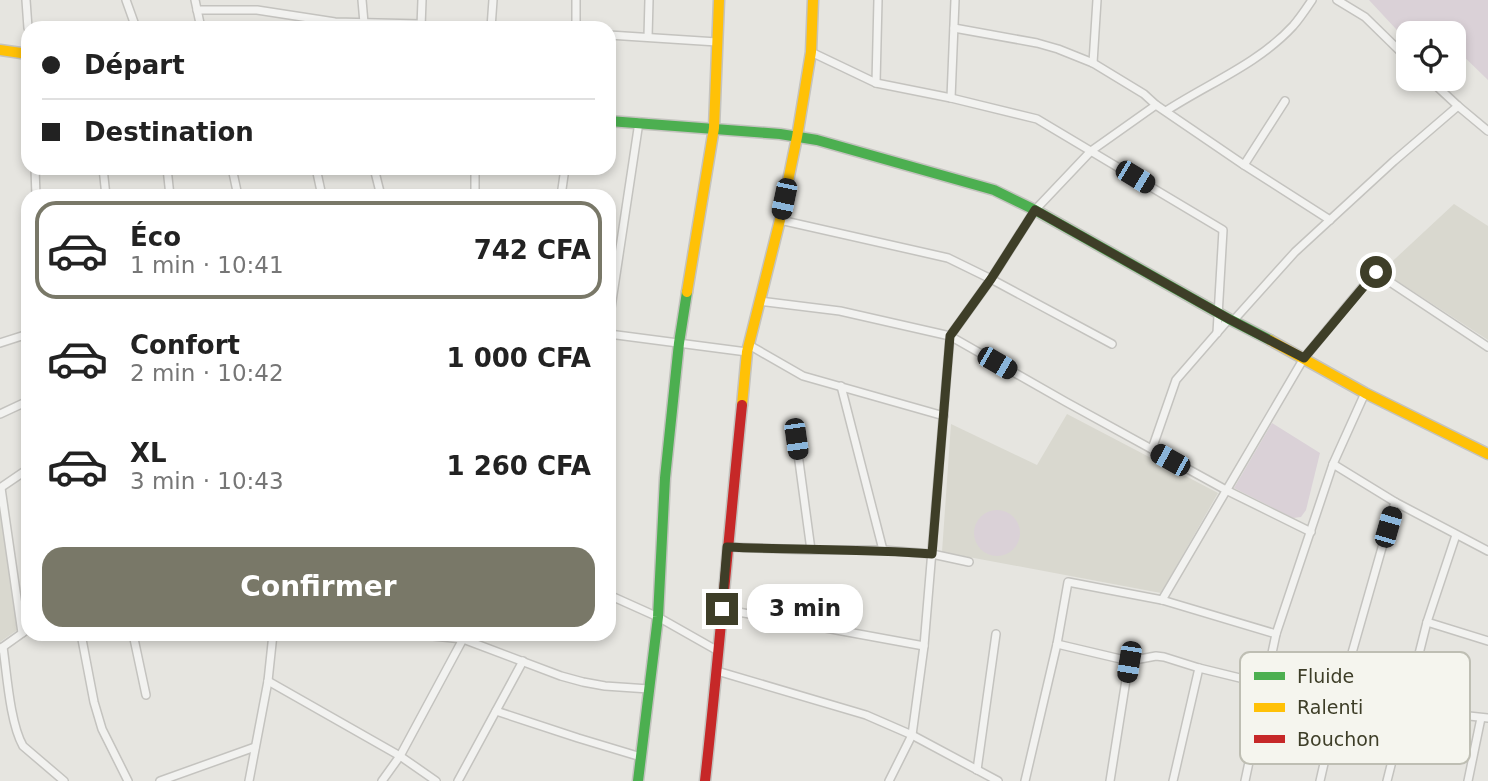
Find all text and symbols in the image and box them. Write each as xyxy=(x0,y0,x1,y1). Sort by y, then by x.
map controls xyxy=(1396,21,1466,91)
button: locate xyxy=(1396,21,1466,91)
text: Départ xyxy=(84,50,185,80)
text: Destination xyxy=(84,117,254,147)
car xyxy=(1112,157,1159,197)
car xyxy=(770,176,799,222)
icon: car xyxy=(46,219,109,282)
text: Éco xyxy=(130,222,181,252)
text: 742 CFA xyxy=(474,235,591,265)
text: 1 min · 10:41 xyxy=(130,252,284,278)
route start xyxy=(1360,256,1392,288)
icon: car xyxy=(46,327,109,390)
text: Confort xyxy=(130,330,240,360)
text: 1 000 CFA xyxy=(447,343,591,373)
car xyxy=(974,343,1021,383)
text: 2 min · 10:42 xyxy=(130,360,284,386)
car xyxy=(783,417,810,461)
icon: car xyxy=(46,435,109,498)
text: XL xyxy=(130,438,167,468)
car xyxy=(1147,441,1194,479)
text: 1 260 CFA xyxy=(447,451,591,481)
text: 3 min · 10:43 xyxy=(130,468,284,494)
car xyxy=(1373,504,1404,550)
button: Confirmer xyxy=(42,547,595,627)
callout: 3 min xyxy=(746,584,862,634)
route end xyxy=(706,593,738,625)
text: 3 min xyxy=(769,595,841,621)
car xyxy=(1116,640,1143,684)
legend xyxy=(1240,652,1470,764)
text: Fluide xyxy=(1297,665,1354,687)
text: Ralenti xyxy=(1297,696,1363,718)
text: Bouchon xyxy=(1297,728,1380,750)

